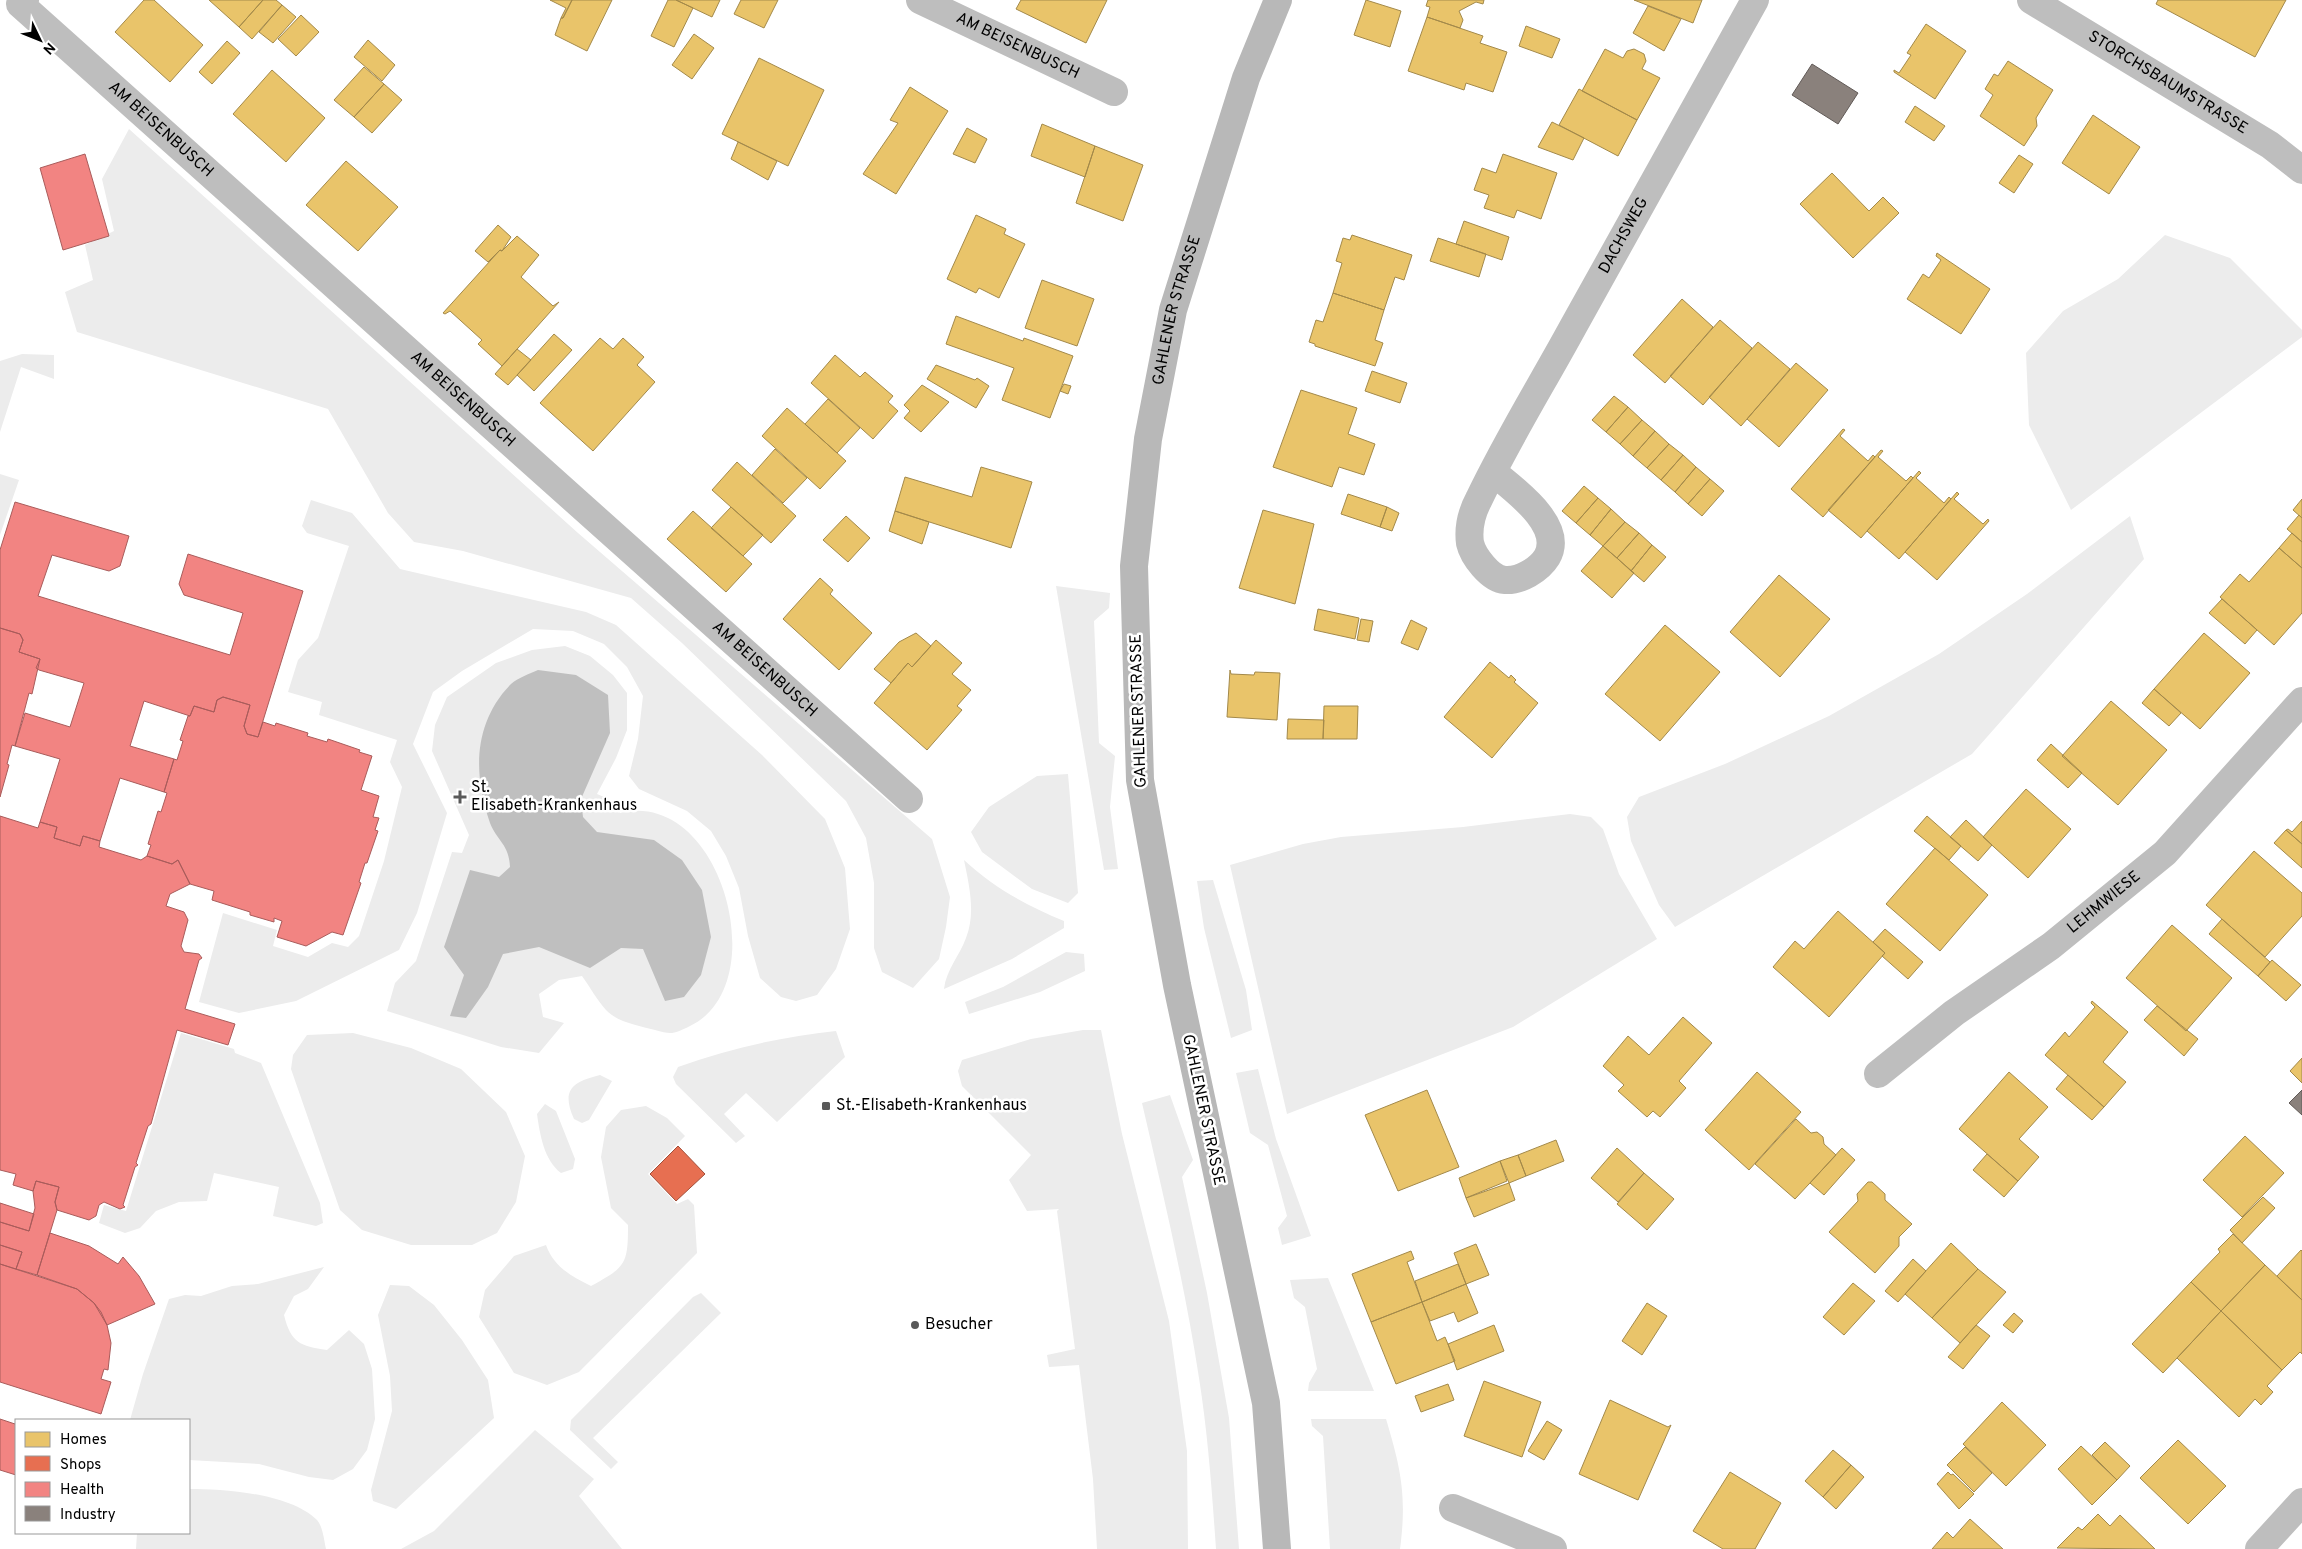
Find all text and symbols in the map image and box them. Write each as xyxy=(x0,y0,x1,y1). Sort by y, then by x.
street label: AM BEISENBUSCH xyxy=(953,8,1083,84)
north arrow xyxy=(15,15,65,65)
street label: STORCHSBAUMSTRASSE xyxy=(2084,27,2251,139)
text: N xyxy=(39,38,58,57)
street label: AM BEISENBUSCH xyxy=(104,77,217,182)
street label: DACHSWEG xyxy=(1595,194,1653,277)
street label: GAHLENER STRASSE xyxy=(1149,233,1206,387)
street label: AM BEISENBUSCH xyxy=(406,347,519,452)
street label: AM BEISENBUSCH xyxy=(708,617,821,722)
street label: GAHLENER STRASSE xyxy=(1126,634,1152,788)
place label: St. Elisabeth-Krankenhaus xyxy=(471,778,637,816)
marker: St. Elisabeth-Krankenhaus xyxy=(453,790,467,804)
street label: LEHMWIESE xyxy=(2064,867,2145,938)
street label: GAHLENER STRASSE xyxy=(1177,1033,1229,1187)
place label: St.-Elisabeth-Krankenhaus xyxy=(836,1096,1027,1116)
marker: St.-Elisabeth-Krankenhaus xyxy=(820,1100,832,1112)
place label: Besucher xyxy=(925,1315,993,1335)
marker: Besucher xyxy=(909,1319,921,1331)
legend xyxy=(15,1419,190,1534)
text: Homes xyxy=(60,1431,107,1450)
text: Shops xyxy=(60,1456,101,1475)
text: Health xyxy=(60,1481,104,1500)
text: Industry xyxy=(60,1506,116,1525)

